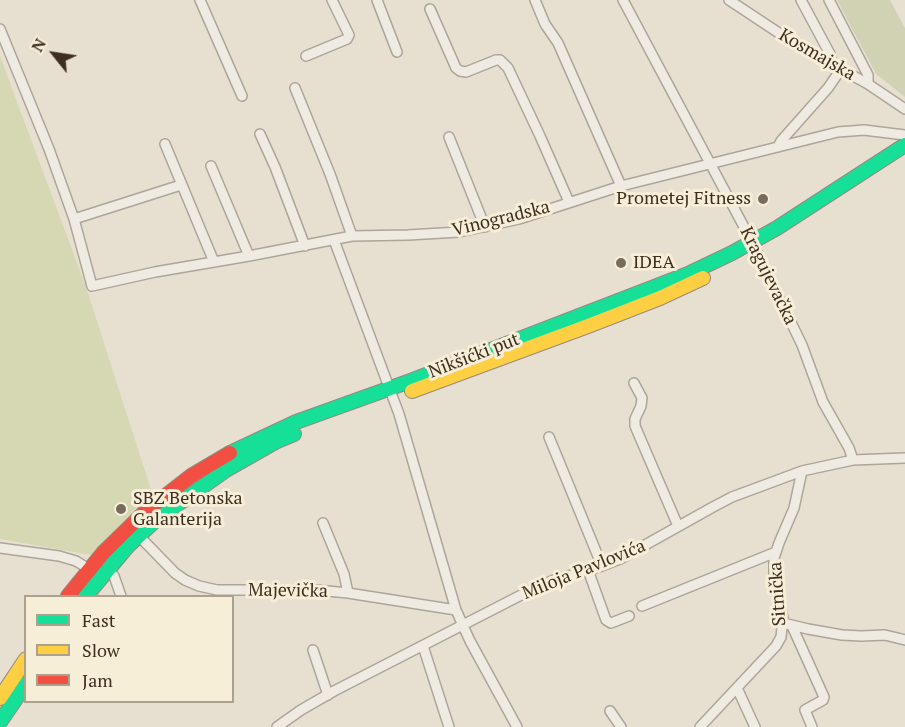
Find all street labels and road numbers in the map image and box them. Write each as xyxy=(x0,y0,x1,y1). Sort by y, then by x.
street label: Kosmajska xyxy=(775,25,859,85)
street label: Vinogradska xyxy=(450,196,552,242)
street label: Kragujevačka xyxy=(735,223,801,329)
street label: Nikšićki put xyxy=(425,329,523,383)
street label: Miloja Pavlovića xyxy=(519,535,649,605)
street label: Sitnička xyxy=(765,561,791,627)
street label: Majevička xyxy=(248,580,328,602)

